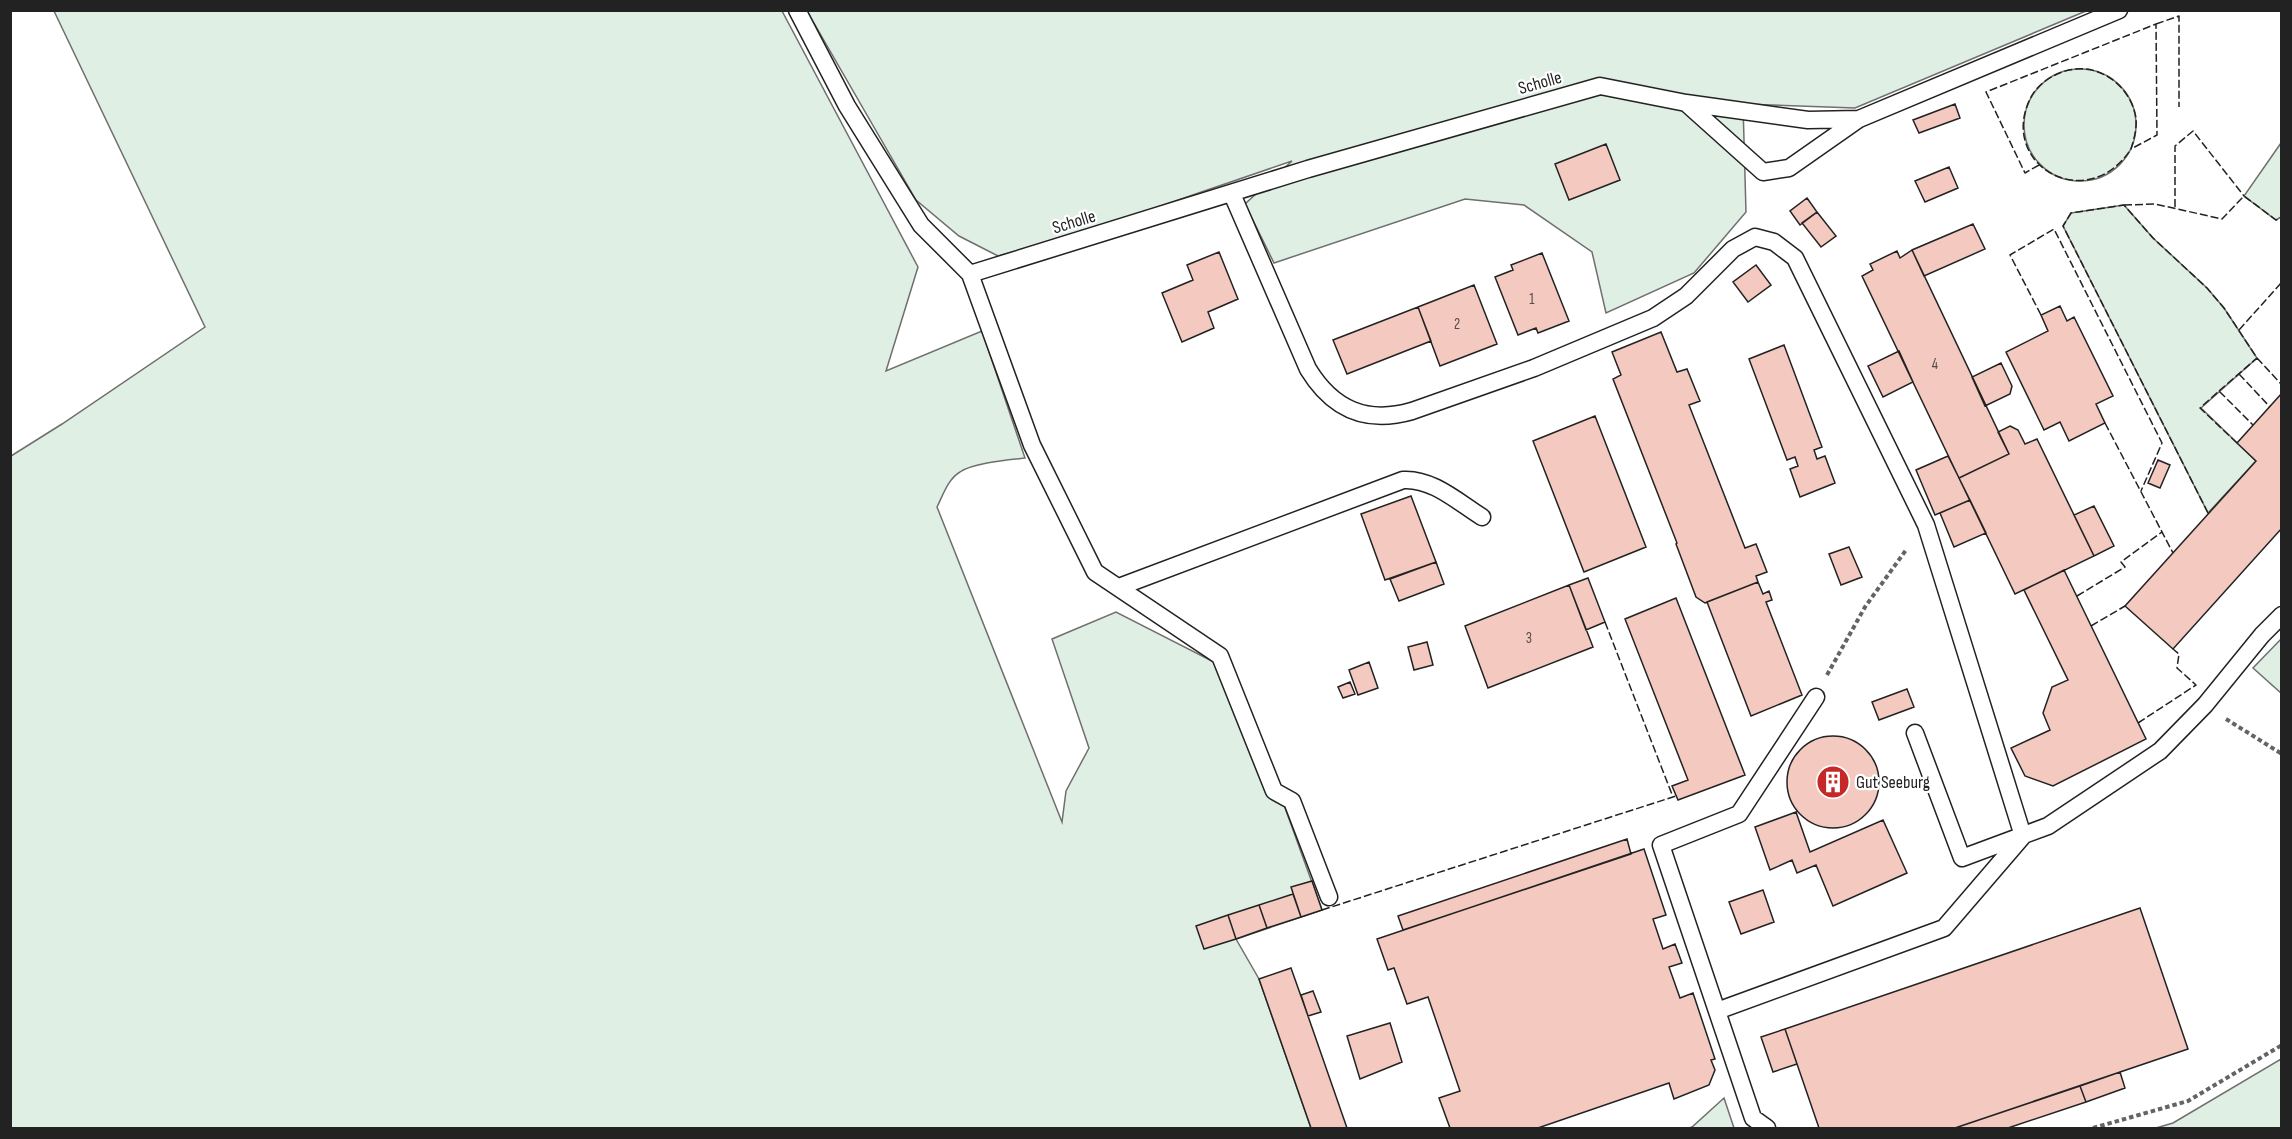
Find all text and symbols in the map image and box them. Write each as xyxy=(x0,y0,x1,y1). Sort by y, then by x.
street label: Scholle xyxy=(1516,67,1564,99)
street label: Scholle xyxy=(1050,206,1098,238)
house number: 1 xyxy=(1529,290,1535,309)
house number: 2 xyxy=(1454,315,1460,334)
house number: 4 xyxy=(1932,355,1938,374)
house number: 3 xyxy=(1526,629,1532,648)
building icon: Gut Seeburg xyxy=(1815,764,1851,800)
place label: Gut Seeburg xyxy=(1856,772,1930,793)

